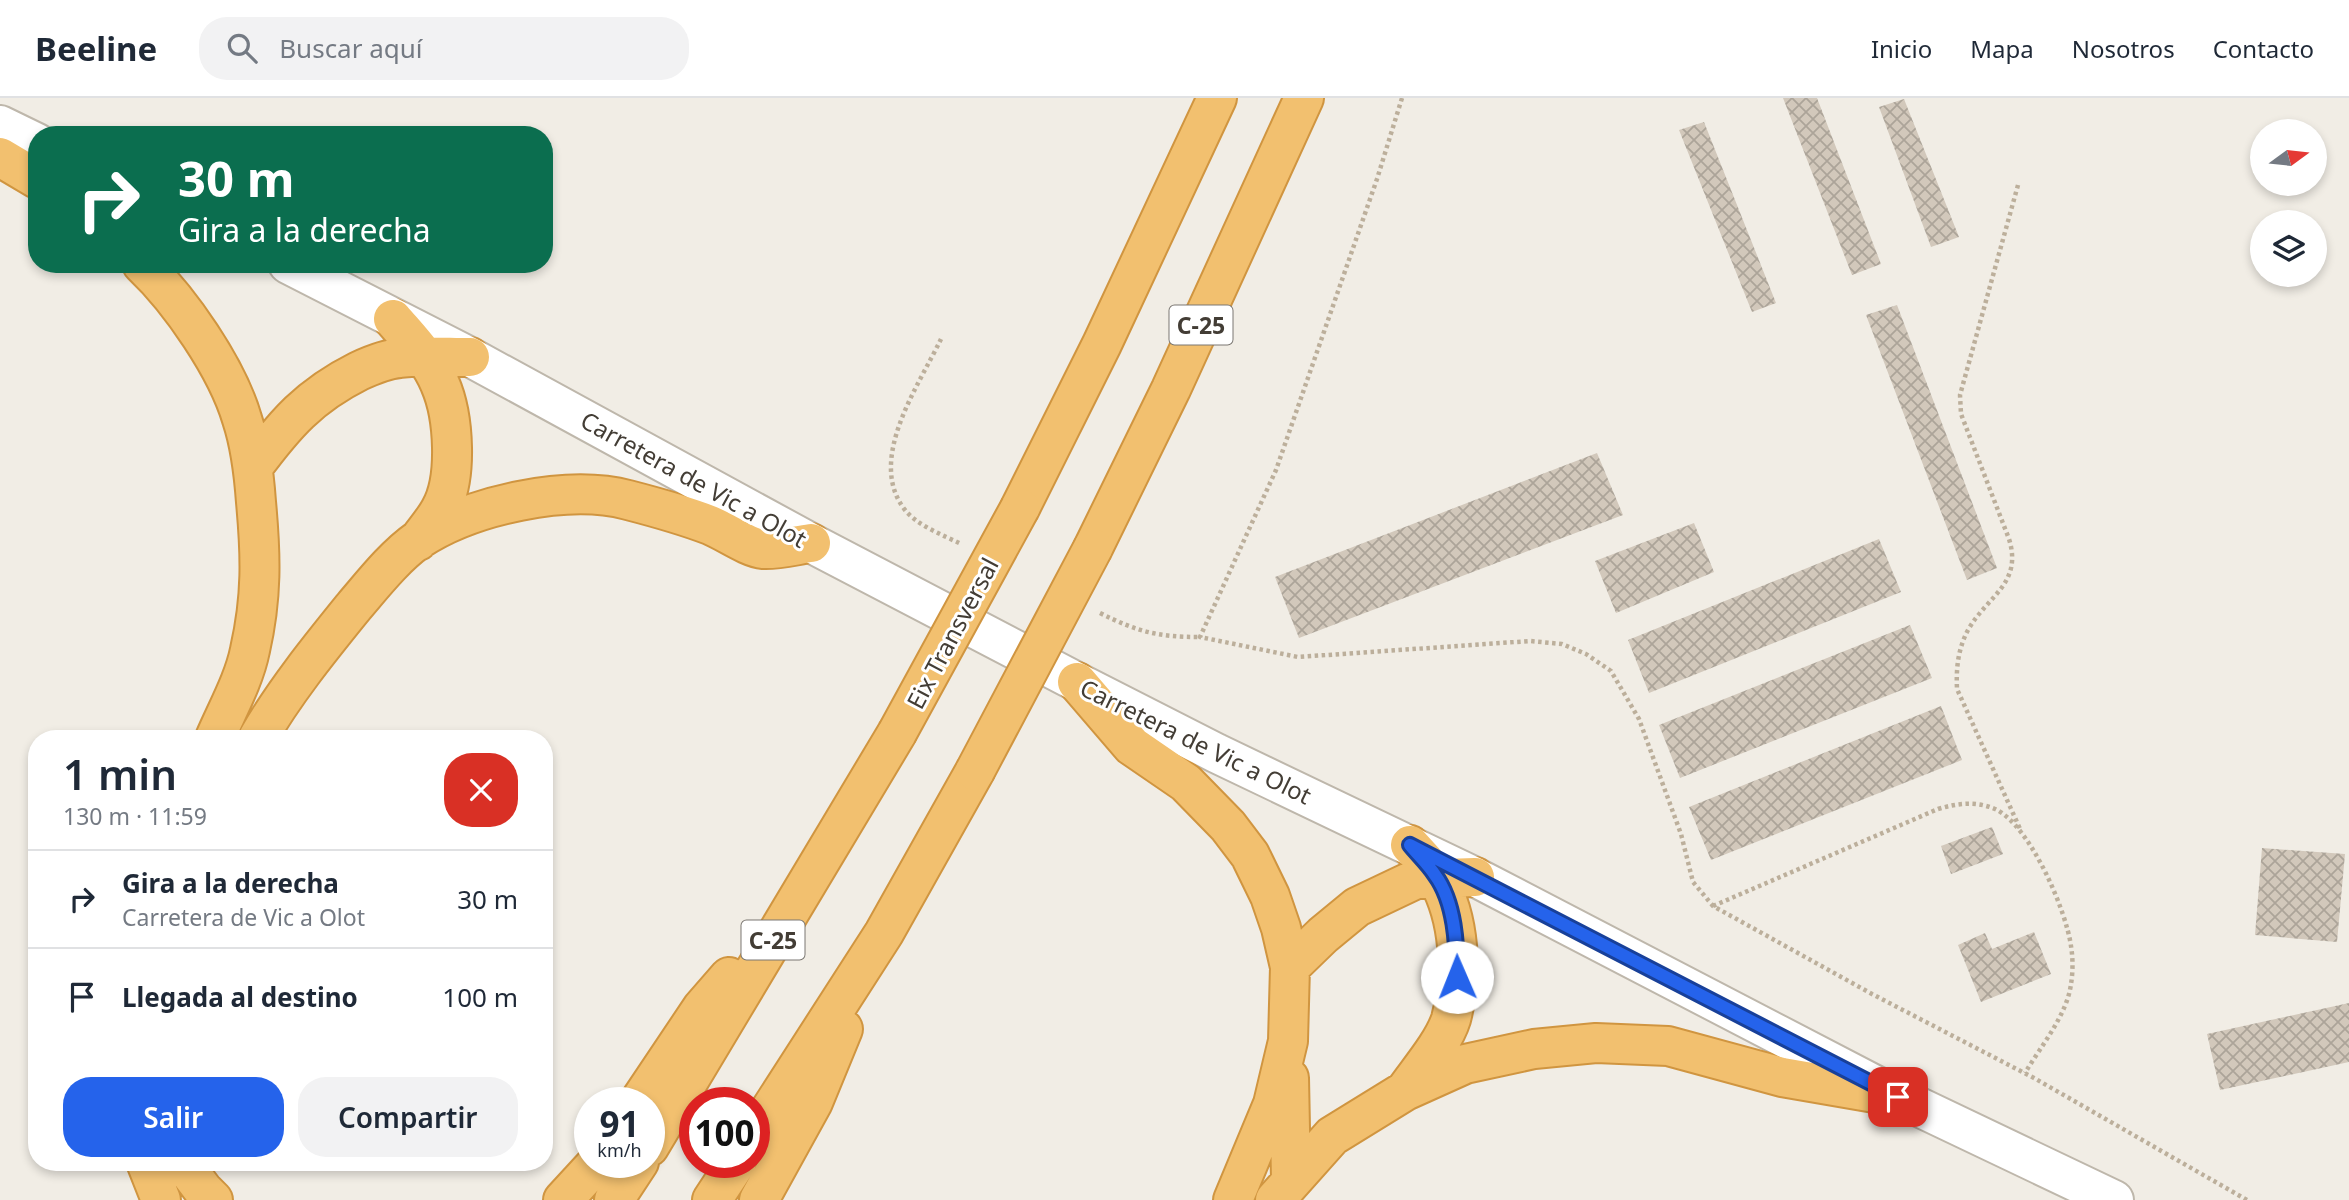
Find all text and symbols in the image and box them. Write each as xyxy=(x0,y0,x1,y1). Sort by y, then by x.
search box xyxy=(199,17,689,80)
text: Beeline xyxy=(35,26,157,71)
icon: search xyxy=(223,29,261,67)
text: Buscar aquí xyxy=(279,30,423,66)
text: Inicio xyxy=(1871,32,1932,65)
text: Mapa xyxy=(1970,32,2034,65)
text: Nosotros xyxy=(2072,32,2175,65)
text: Contacto xyxy=(2213,32,2314,65)
north arrow xyxy=(2250,119,2328,196)
map controls xyxy=(2250,119,2327,287)
text: 30 m xyxy=(178,145,295,211)
icon: right xyxy=(63,154,154,245)
text: Gira a la derecha xyxy=(178,208,431,251)
button: layers xyxy=(2250,210,2327,287)
road number: C-25 xyxy=(1170,306,1232,344)
street label: Carretera de Vic a Olot xyxy=(575,403,813,555)
street label: Eix Transversal xyxy=(898,552,1006,714)
street label: Carretera de Vic a Olot xyxy=(1075,671,1317,812)
text: 1 min xyxy=(63,745,177,802)
button: close xyxy=(444,753,518,827)
text: 130 m · 11:59 xyxy=(63,800,207,832)
text: Gira a la derecha xyxy=(122,865,339,901)
icon: right xyxy=(63,880,101,918)
text: 30 m xyxy=(457,881,518,917)
text: Carretera de Vic a Olot xyxy=(122,901,365,933)
road number: C-25 xyxy=(742,920,804,960)
position arrow xyxy=(1420,940,1494,1014)
icon: arrive xyxy=(63,978,101,1016)
text: Llegada al destino xyxy=(122,979,358,1015)
text: 100 m xyxy=(442,979,518,1015)
pin xyxy=(1868,1067,1928,1127)
button: Salir xyxy=(63,1077,284,1157)
button: Compartir xyxy=(298,1077,518,1157)
icon: arrive xyxy=(1879,1078,1917,1116)
speed limit sign: 100 xyxy=(679,1087,770,1178)
text: 91 xyxy=(599,1100,640,1147)
text: km/h xyxy=(597,1138,642,1162)

